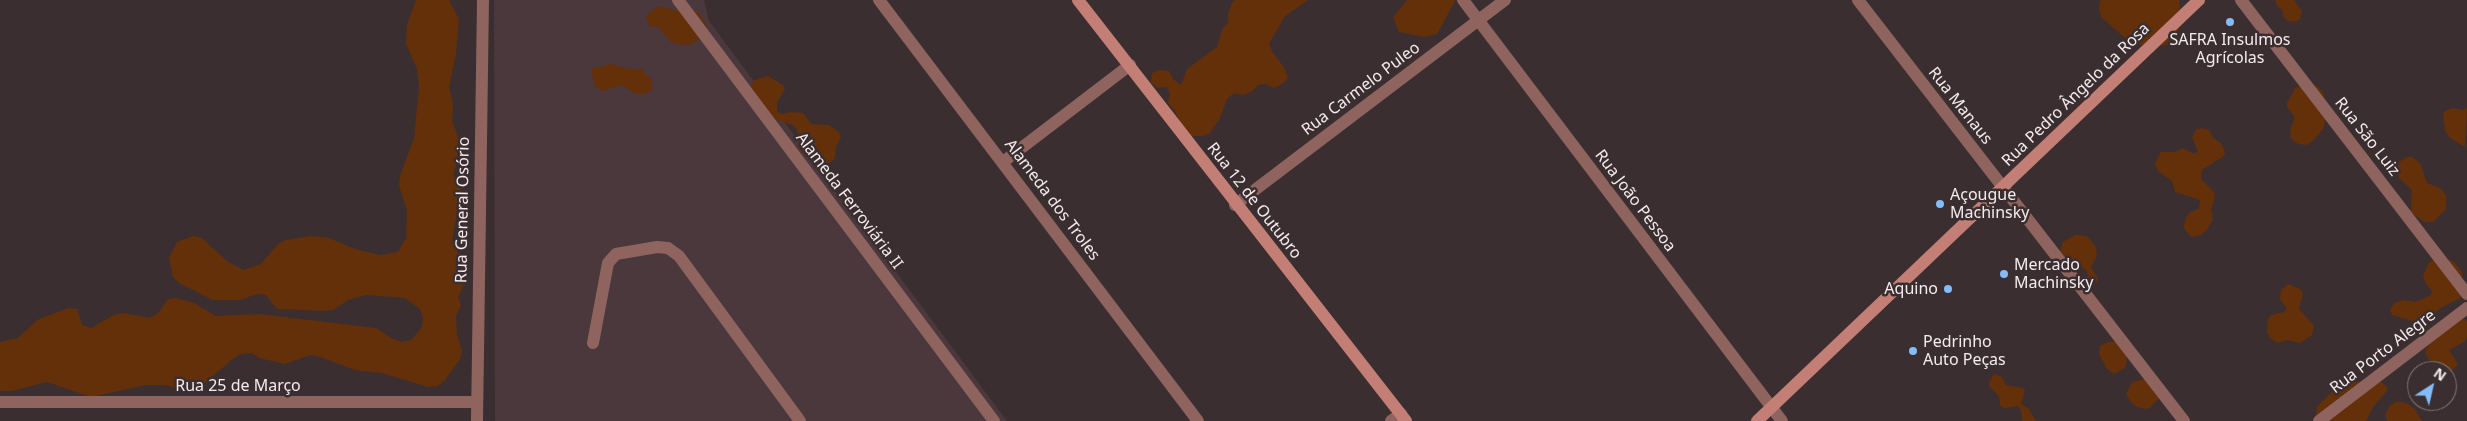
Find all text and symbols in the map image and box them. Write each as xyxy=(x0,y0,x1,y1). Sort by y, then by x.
marker: SAFRA Insulmos Agrícolas xyxy=(2224,16,2236,28)
street label: Rua Pedro Ângelo da Rosa xyxy=(1998,19,2154,171)
place label: SAFRA Insulmos Agrícolas xyxy=(2170,30,2290,68)
street label: Rua Carmelo Puleo xyxy=(1298,38,1424,140)
street label: Rua Manaus xyxy=(1924,63,1996,149)
street label: Rua São Luiz xyxy=(2330,94,2404,180)
street label: Alameda Ferroviária II xyxy=(791,129,907,273)
street label: Alameda dos Troles xyxy=(1000,136,1104,264)
street label: Rua General Osório xyxy=(452,137,474,283)
street label: Rua 12 de Outubro xyxy=(1203,139,1305,263)
street label: Rua João Pessoa xyxy=(1590,146,1680,256)
place label: Açougue Machinsky xyxy=(1950,185,2029,223)
marker: Açougue Machinsky xyxy=(1934,198,1946,210)
place label: Mercado Machinsky xyxy=(2014,255,2093,293)
marker: Mercado Machinsky xyxy=(1998,268,2010,280)
place label: Aquino xyxy=(1884,279,1938,299)
marker: Aquino xyxy=(1942,283,1954,295)
street label: Rua Porto Alegre xyxy=(2326,306,2440,398)
place label: Pedrinho Auto Peças xyxy=(1923,332,2006,370)
marker: Pedrinho Auto Peças xyxy=(1907,345,1919,357)
north arrow xyxy=(2407,361,2457,411)
text: N xyxy=(2430,363,2450,385)
street label: Rua 25 de Março xyxy=(175,376,301,396)

